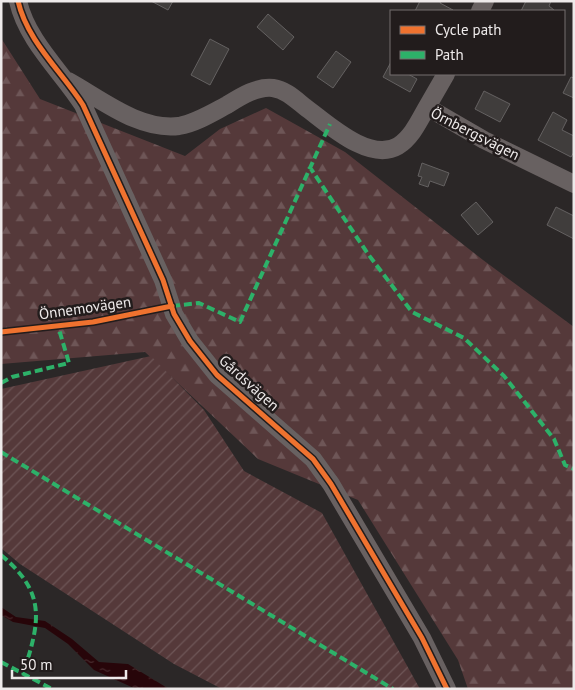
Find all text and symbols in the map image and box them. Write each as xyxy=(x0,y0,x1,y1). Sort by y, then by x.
legend xyxy=(390,10,565,75)
text: Cycle path xyxy=(435,20,501,39)
text: Path xyxy=(435,45,464,64)
street label: Örnbergsvägen xyxy=(428,103,523,164)
street label: Önnemovägen xyxy=(38,292,132,323)
street label: Gårdsvägen xyxy=(215,351,283,415)
scale bar xyxy=(12,648,126,680)
text: 50 m xyxy=(20,655,53,674)

